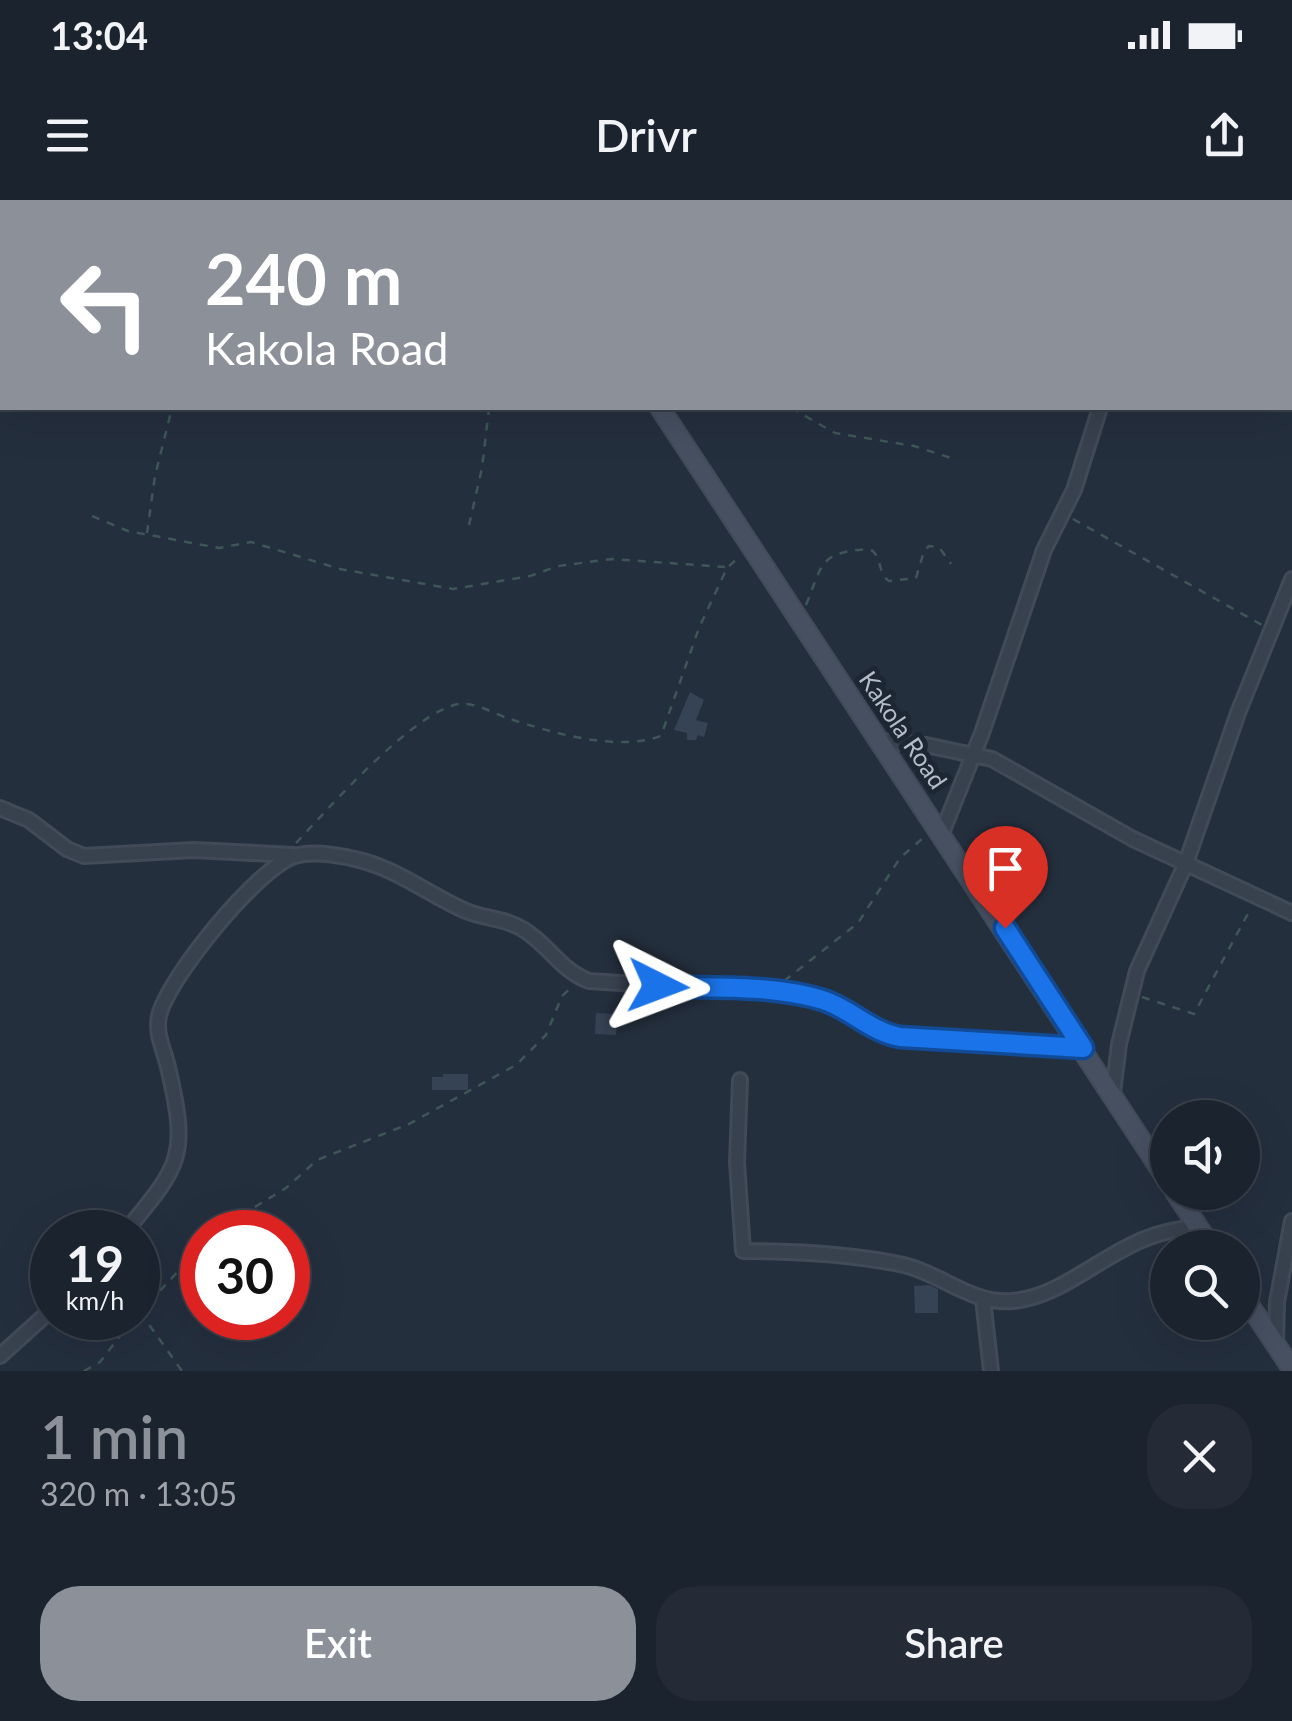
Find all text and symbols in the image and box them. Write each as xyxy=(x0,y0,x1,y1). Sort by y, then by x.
text: 13:04 xyxy=(50,12,148,58)
icon: menu xyxy=(40,108,95,163)
text: Drivr xyxy=(595,108,697,162)
icon: share xyxy=(1197,108,1252,163)
text: 240 m xyxy=(205,236,402,320)
icon: left xyxy=(40,240,170,370)
text: Kakola Road xyxy=(205,321,448,375)
street label: Kakola Road xyxy=(854,665,954,794)
pin xyxy=(963,826,1048,929)
icon: arrive xyxy=(978,841,1033,896)
position arrow xyxy=(606,934,710,1038)
map controls xyxy=(1150,1100,1260,1340)
button: sound xyxy=(1150,1100,1260,1210)
speed limit sign: 30 xyxy=(180,1210,310,1340)
button: search xyxy=(1150,1230,1260,1340)
text: 19 xyxy=(66,1233,124,1293)
text: km/h xyxy=(66,1285,124,1315)
text: 1 min xyxy=(40,1400,188,1472)
button: close xyxy=(1147,1404,1252,1509)
text: 320 m · 13:05 xyxy=(40,1474,237,1513)
button: Exit xyxy=(40,1586,636,1701)
button: Share xyxy=(656,1586,1252,1701)

